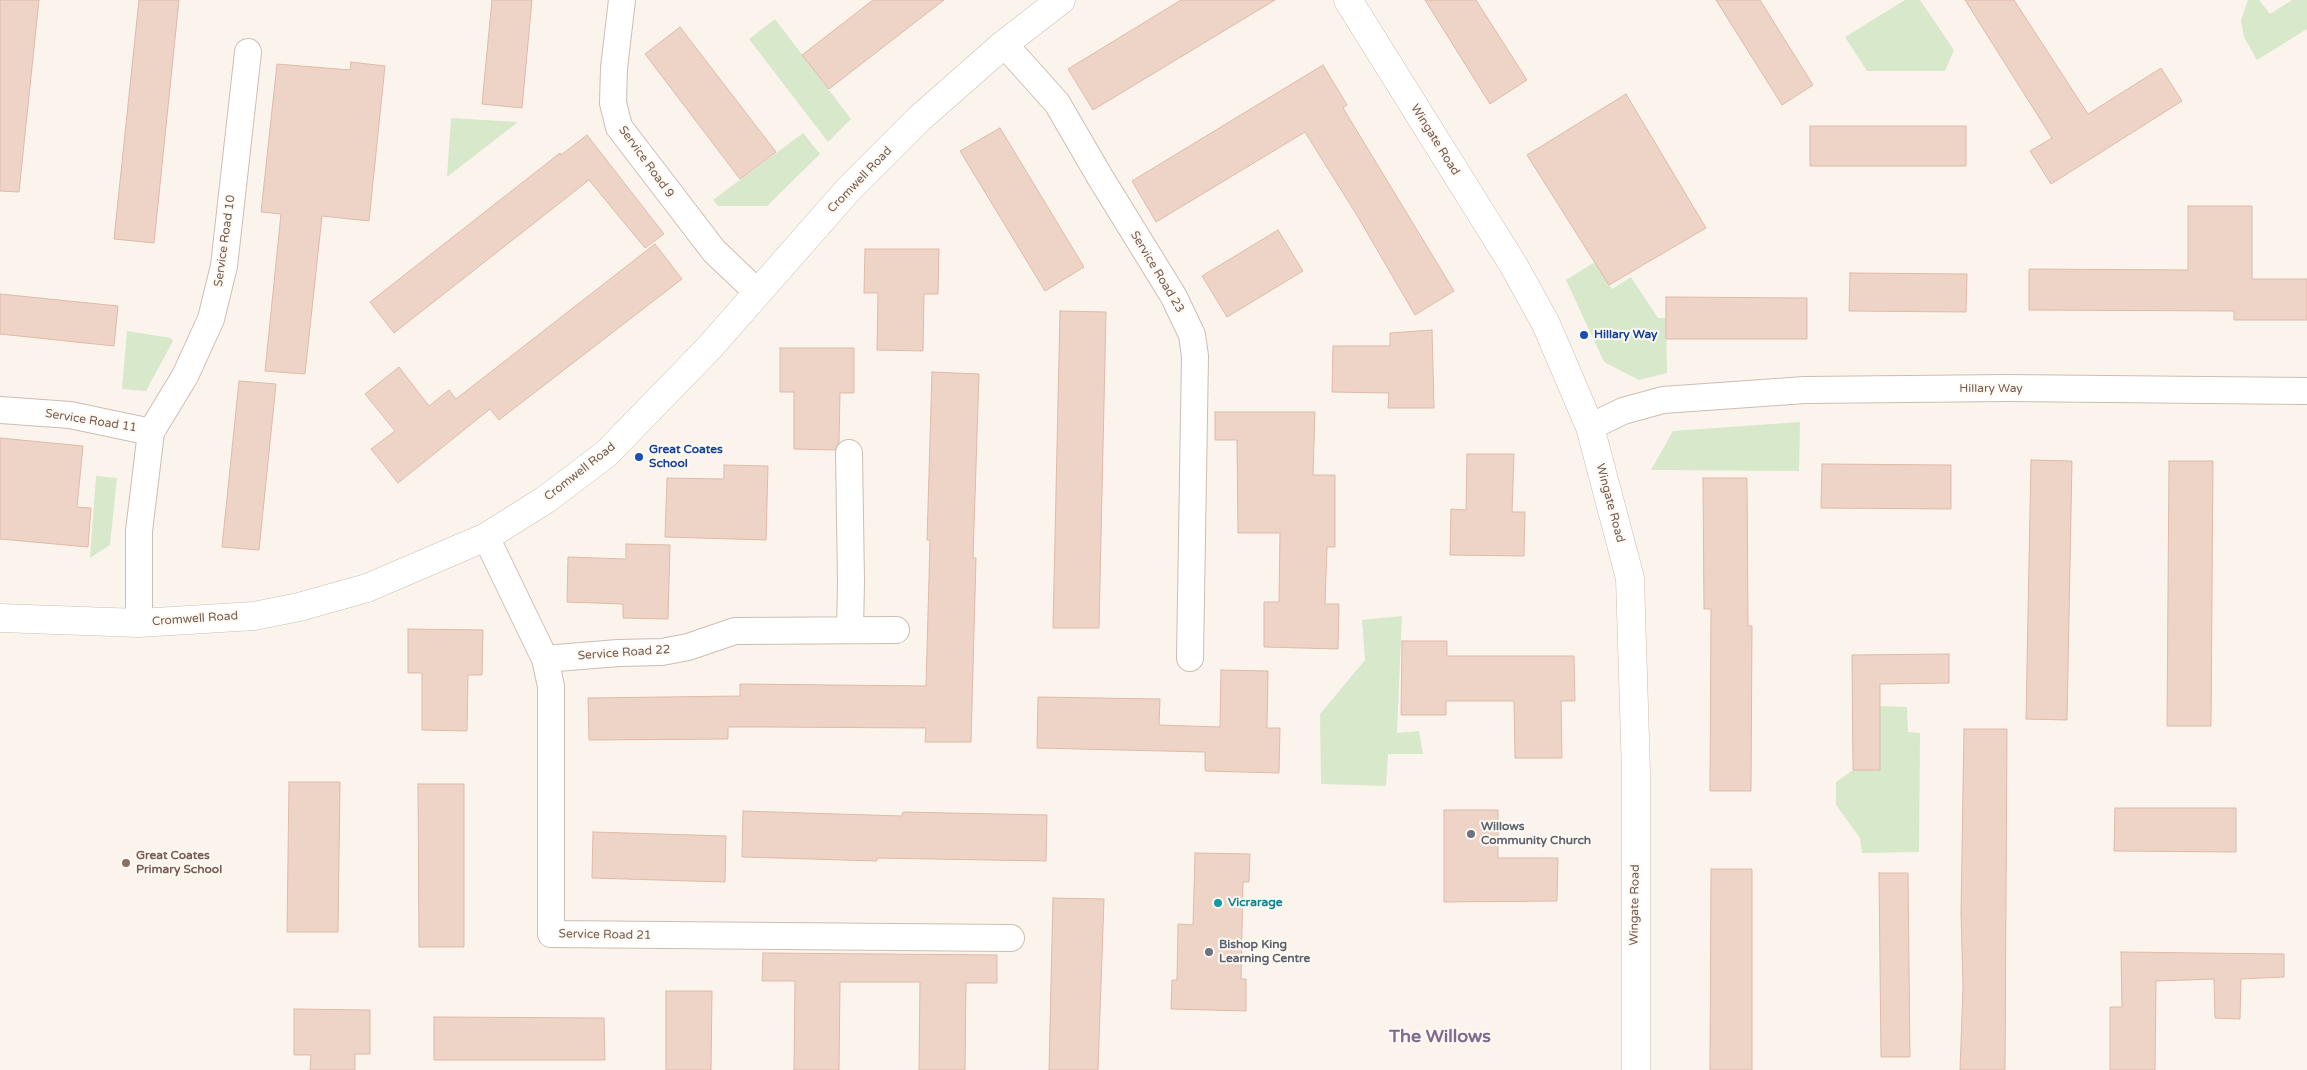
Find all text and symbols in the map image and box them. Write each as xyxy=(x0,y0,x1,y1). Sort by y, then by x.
street label: Wingate Road xyxy=(1407,102,1463,178)
street label: Service Road 9 xyxy=(615,123,677,201)
street label: Cromwell Road xyxy=(825,144,895,216)
street label: Service Road 10 xyxy=(211,194,239,288)
street label: Service Road 23 xyxy=(1127,229,1187,315)
place label: Hillary Way xyxy=(1594,328,1658,342)
marker: Hillary Way xyxy=(1578,329,1590,341)
street label: Hillary Way xyxy=(1959,382,2023,396)
street label: Service Road 11 xyxy=(44,407,138,435)
street label: Cromwell Road xyxy=(542,440,618,504)
place label: Great Coates School xyxy=(649,443,723,471)
marker: Great Coates School xyxy=(633,451,645,463)
street label: Wingate Road xyxy=(1593,462,1627,544)
street label: Cromwell Road xyxy=(151,609,239,629)
street label: Service Road 22 xyxy=(577,643,671,663)
place label: Willows Community Church xyxy=(1481,820,1591,848)
marker: Willows Community Church xyxy=(1465,828,1477,840)
place label: Great Coates Primary School xyxy=(136,849,222,877)
marker: Great Coates Primary School xyxy=(120,857,132,869)
street label: Wingate Road xyxy=(1627,864,1643,946)
place label: Vicrarage xyxy=(1228,896,1283,910)
marker: Vicrarage xyxy=(1212,897,1224,909)
street label: Service Road 21 xyxy=(559,927,651,943)
place label: Bishop King Learning Centre xyxy=(1219,938,1310,966)
marker: Bishop King Learning Centre xyxy=(1203,946,1215,958)
district label: The Willows xyxy=(1389,1026,1491,1048)

